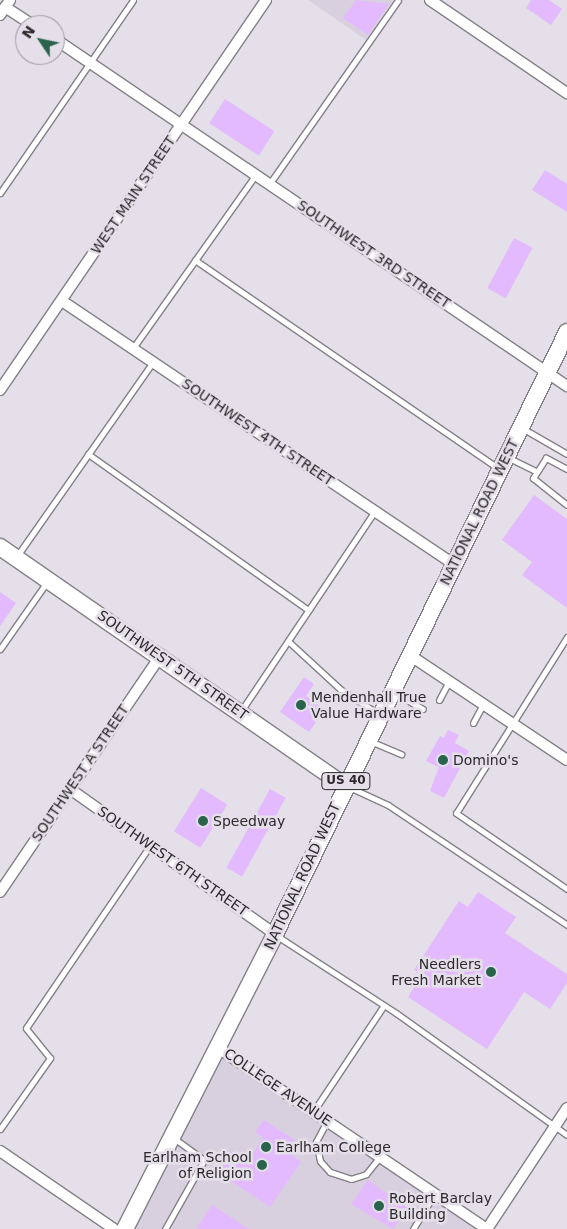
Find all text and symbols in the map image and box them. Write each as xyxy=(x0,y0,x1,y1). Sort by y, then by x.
north arrow xyxy=(15,15,65,65)
text: N xyxy=(18,23,38,42)
street label: WEST MAIN STREET xyxy=(87,133,179,257)
street label: SOUTHWEST 3RD STREET xyxy=(294,196,454,312)
street label: SOUTHWEST 4TH STREET xyxy=(179,375,337,489)
street label: NATIONAL ROAD WEST xyxy=(436,436,522,588)
street label: SOUTHWEST 5TH STREET xyxy=(95,607,251,723)
place label: Mendenhall True Value Hardware xyxy=(311,689,426,722)
marker: Mendenhall True Value Hardware xyxy=(295,699,307,711)
street label: SOUTHWEST A STREET xyxy=(28,701,132,845)
place label: Domino's xyxy=(453,752,518,768)
marker: Domino's xyxy=(437,754,449,766)
road number: US 40 xyxy=(321,771,371,790)
street label: NATIONAL ROAD WEST xyxy=(260,800,344,952)
street label: SOUTHWEST 6TH STREET xyxy=(95,803,251,919)
place label: Speedway xyxy=(213,813,285,829)
marker: Speedway xyxy=(197,815,209,827)
place label: Needlers Fresh Market xyxy=(391,956,481,989)
marker: Needlers Fresh Market xyxy=(485,966,497,978)
street label: COLLEGE AVENUE xyxy=(221,1045,335,1129)
place label: Earlham College xyxy=(276,1139,391,1155)
marker: Earlham College xyxy=(260,1141,272,1153)
place label: Earlham School of Religion xyxy=(143,1149,252,1182)
marker: Earlham School of Religion xyxy=(256,1159,268,1171)
place label: Robert Barclay Building xyxy=(389,1190,492,1222)
marker: Robert Barclay Building xyxy=(373,1200,385,1212)

